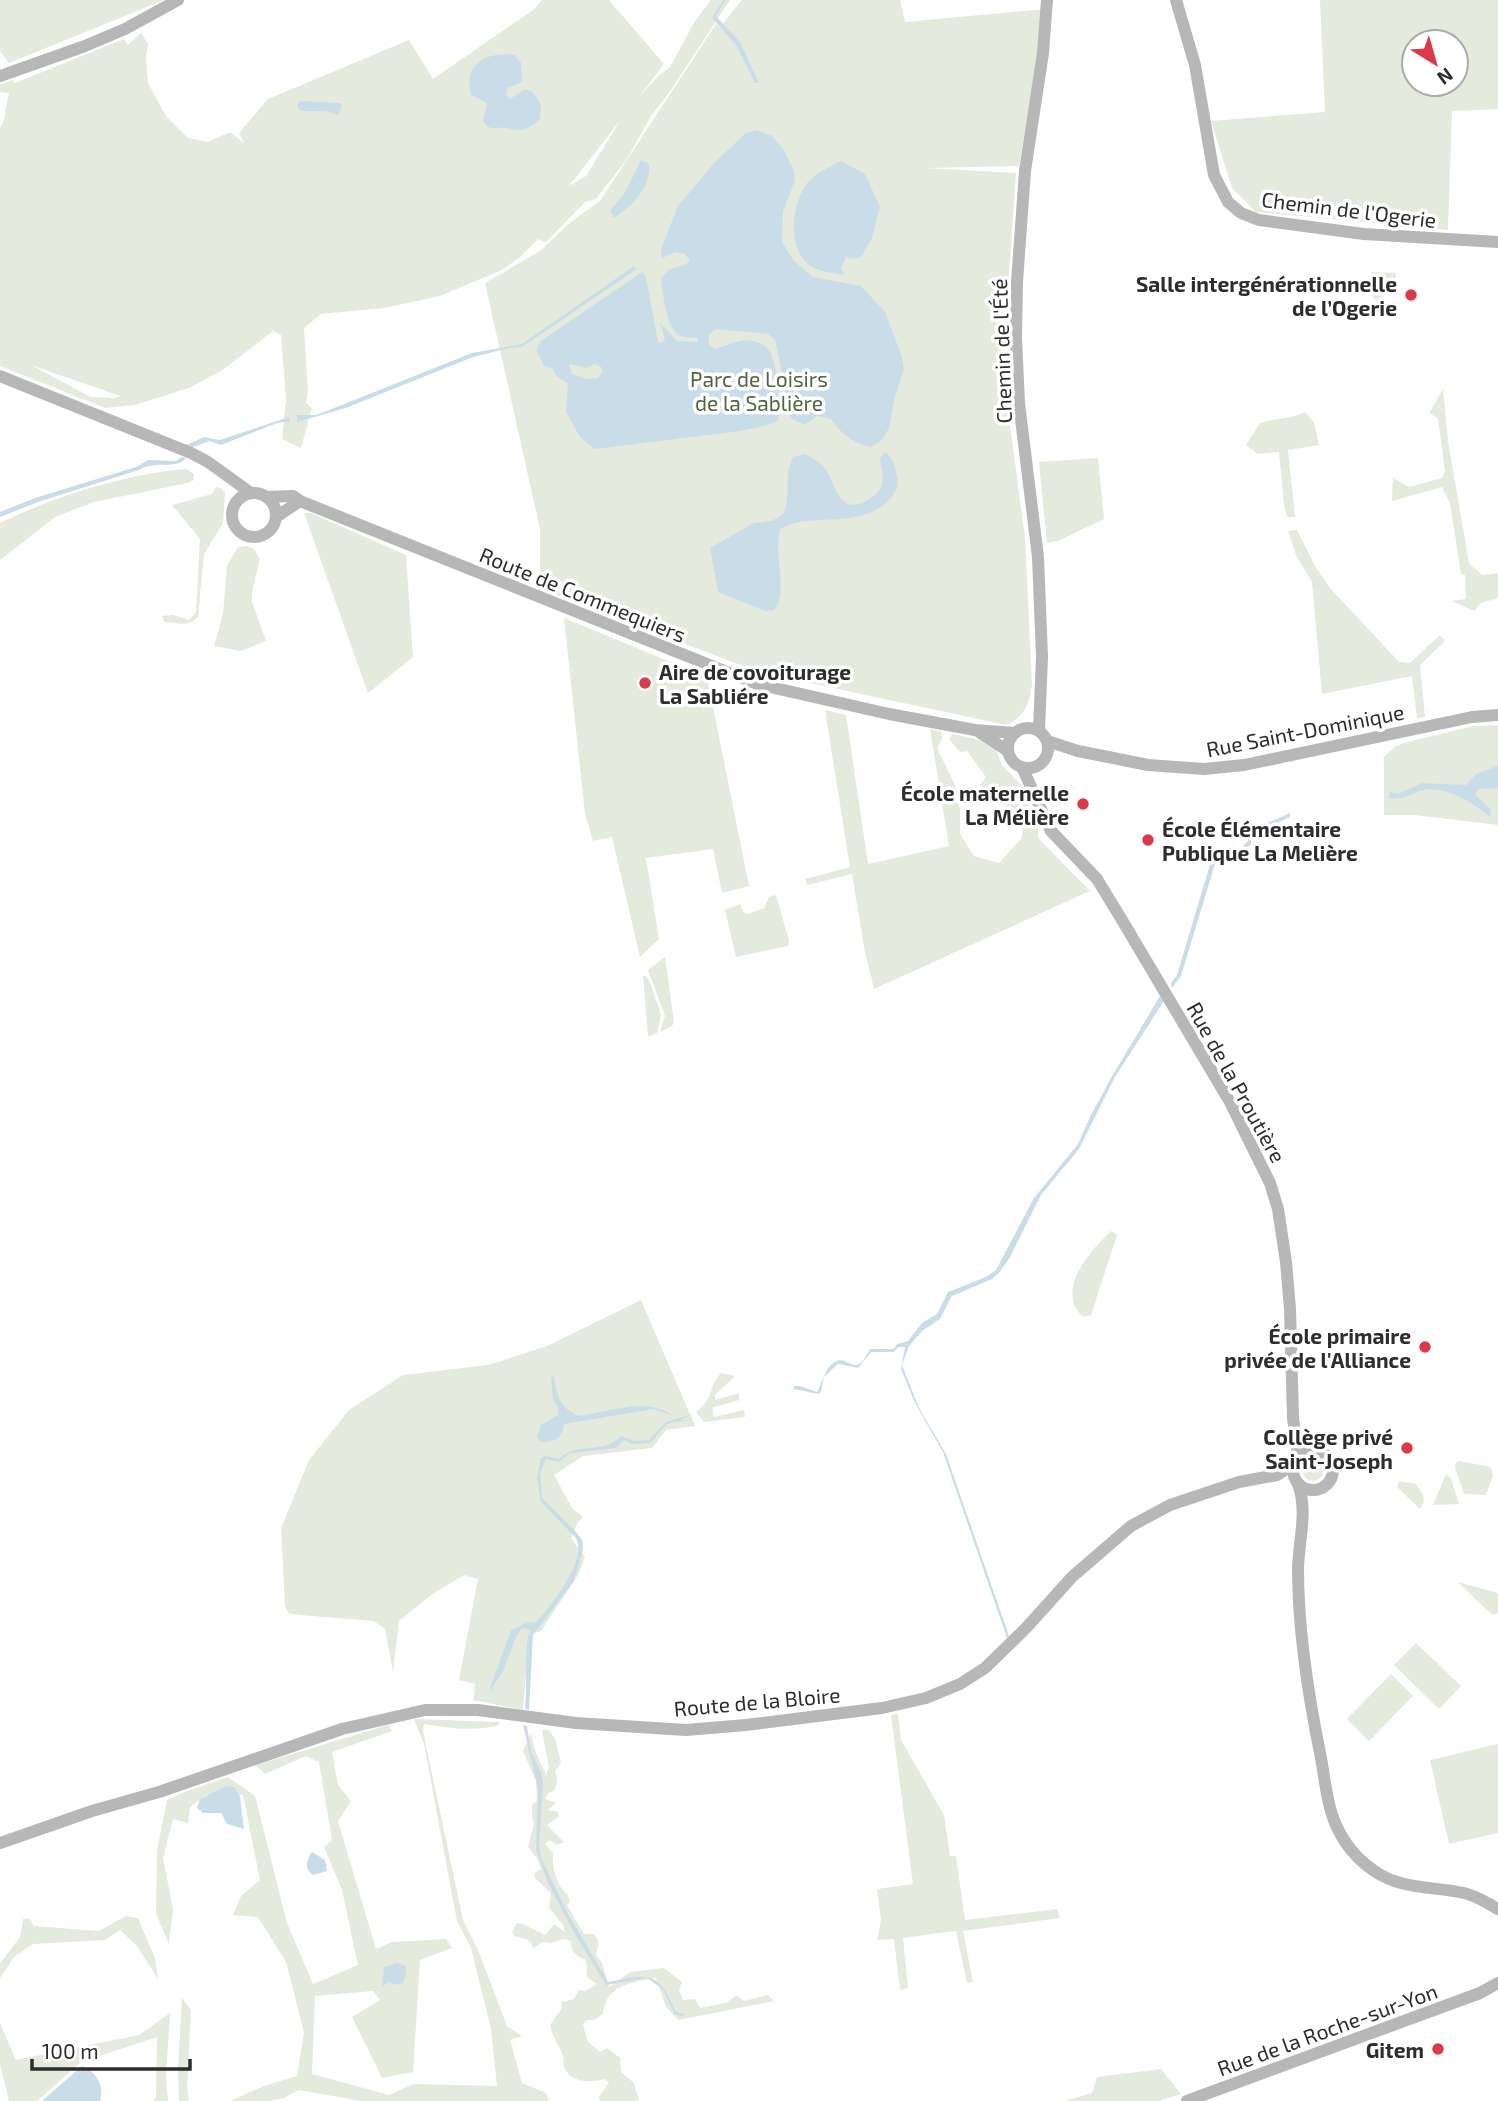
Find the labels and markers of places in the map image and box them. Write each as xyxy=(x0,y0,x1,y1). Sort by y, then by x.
place label: Salle intergénérationnelle de l’Ogerie xyxy=(1136,271,1397,320)
marker: Salle intergénérationnelle de l’Ogerie xyxy=(1403,287,1419,303)
place label: Aire de covoiturage La Sabliére xyxy=(659,659,851,708)
marker: Aire de covoiturage La Sabliére xyxy=(637,675,653,691)
place label: École maternelle La Mélière xyxy=(901,780,1069,829)
marker: École maternelle La Mélière xyxy=(1075,796,1091,812)
place label: École Élémentaire Publique La Melière xyxy=(1162,816,1358,865)
marker: École Élémentaire Publique La Melière xyxy=(1140,832,1156,848)
place label: École primaire privée de l'Alliance xyxy=(1224,1323,1411,1372)
marker: École primaire privée de l'Alliance xyxy=(1417,1339,1433,1355)
place label: Collège privé Saint-Joseph xyxy=(1263,1424,1393,1473)
marker: Collège privé Saint-Joseph xyxy=(1399,1440,1415,1456)
place label: Gitem xyxy=(1366,2037,1424,2062)
marker: Gitem xyxy=(1430,2041,1446,2057)

